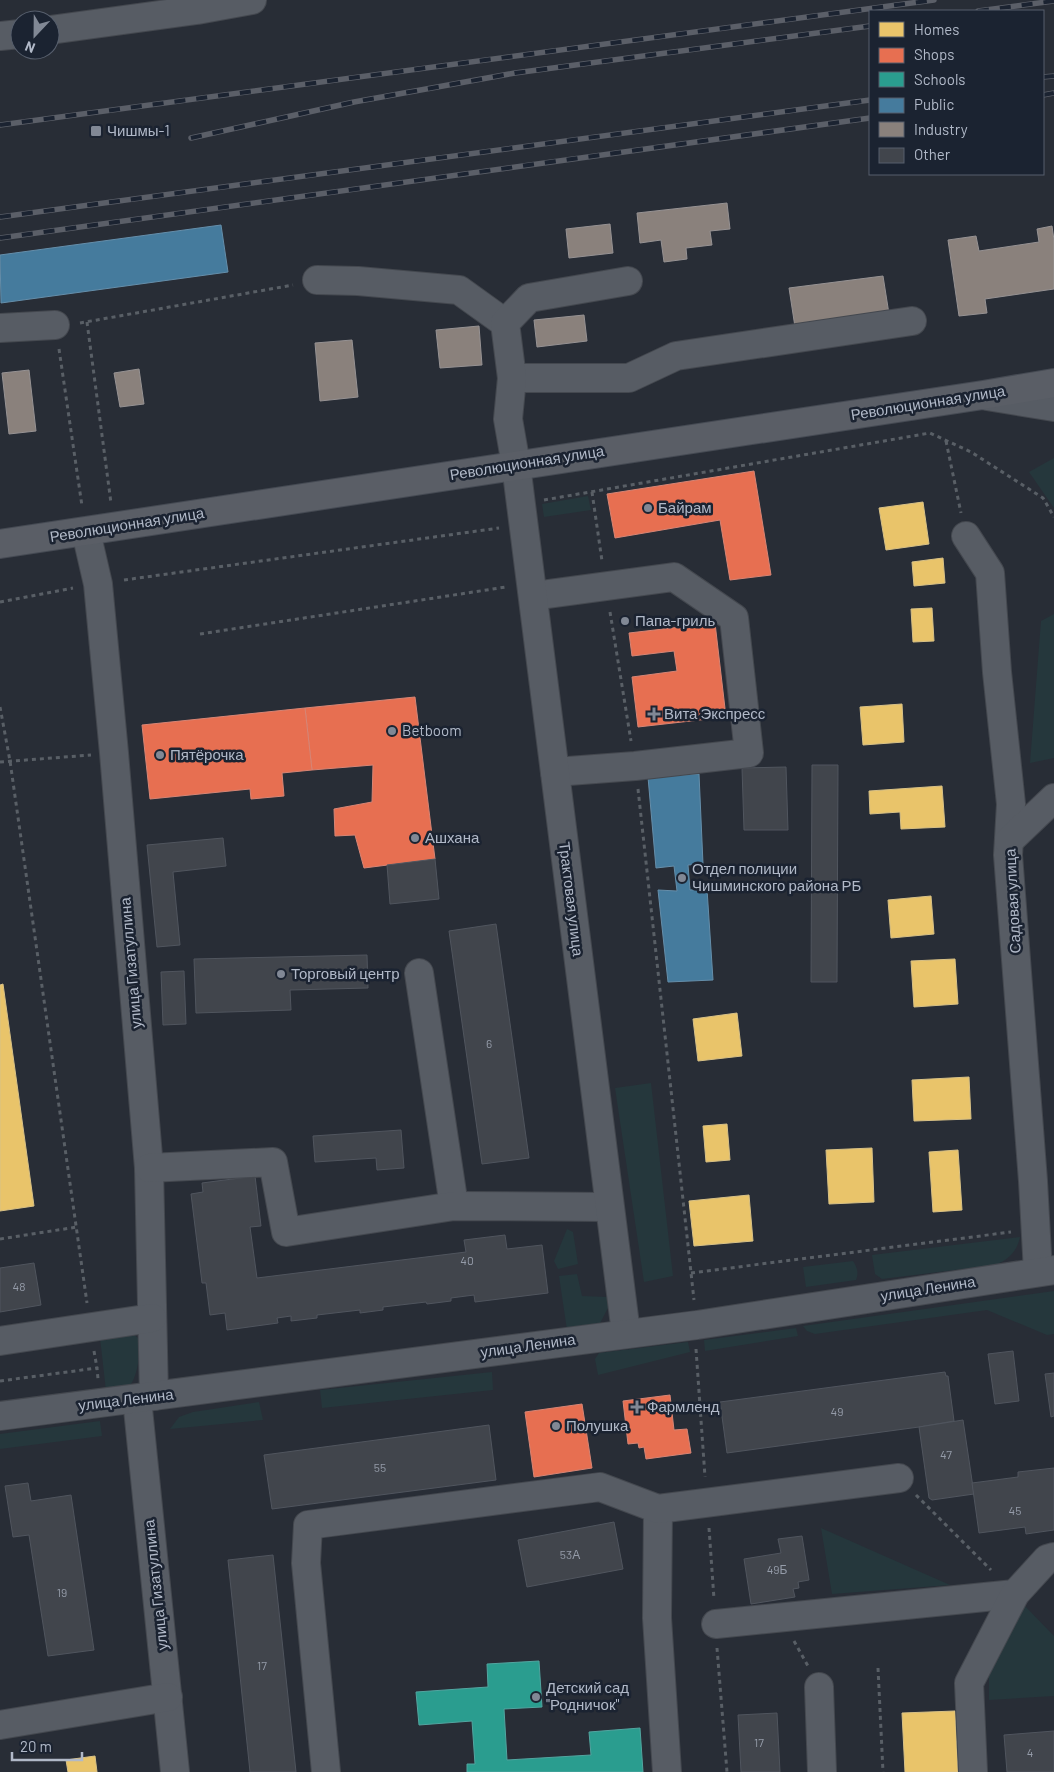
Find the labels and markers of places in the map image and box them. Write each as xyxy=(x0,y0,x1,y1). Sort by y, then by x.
place label: Чишмы-1 xyxy=(107,121,170,139)
marker: Чишмы-1 xyxy=(89,124,103,138)
place label: Байрам xyxy=(658,498,712,516)
marker: Байрам xyxy=(642,502,654,514)
place label: Папа-гриль xyxy=(635,611,715,629)
marker: Папа-гриль xyxy=(619,615,631,627)
place label: Вита Экспресс xyxy=(664,704,766,722)
marker: Вита Экспресс xyxy=(648,708,660,720)
place label: Betboom xyxy=(402,721,462,739)
marker: Betboom xyxy=(386,725,398,737)
place label: Пятёрочка xyxy=(170,745,244,763)
marker: Пятёрочка xyxy=(154,749,166,761)
place label: Ашхана xyxy=(425,828,480,846)
marker: Ашхана xyxy=(409,832,421,844)
place label: Отдел полиции Чишминского района РБ xyxy=(692,859,861,894)
marker: Отдел полиции Чишминского района РБ xyxy=(676,872,688,884)
place label: Торговый центр xyxy=(291,964,400,982)
marker: Торговый центр xyxy=(275,968,287,980)
place label: Фармленд xyxy=(647,1397,720,1415)
marker: Фармленд xyxy=(631,1401,643,1413)
place label: Полушка xyxy=(566,1416,629,1434)
marker: Полушка xyxy=(550,1420,562,1432)
place label: Детский сад "Родничок" xyxy=(546,1678,629,1713)
marker: Детский сад "Родничок" xyxy=(530,1691,542,1703)

